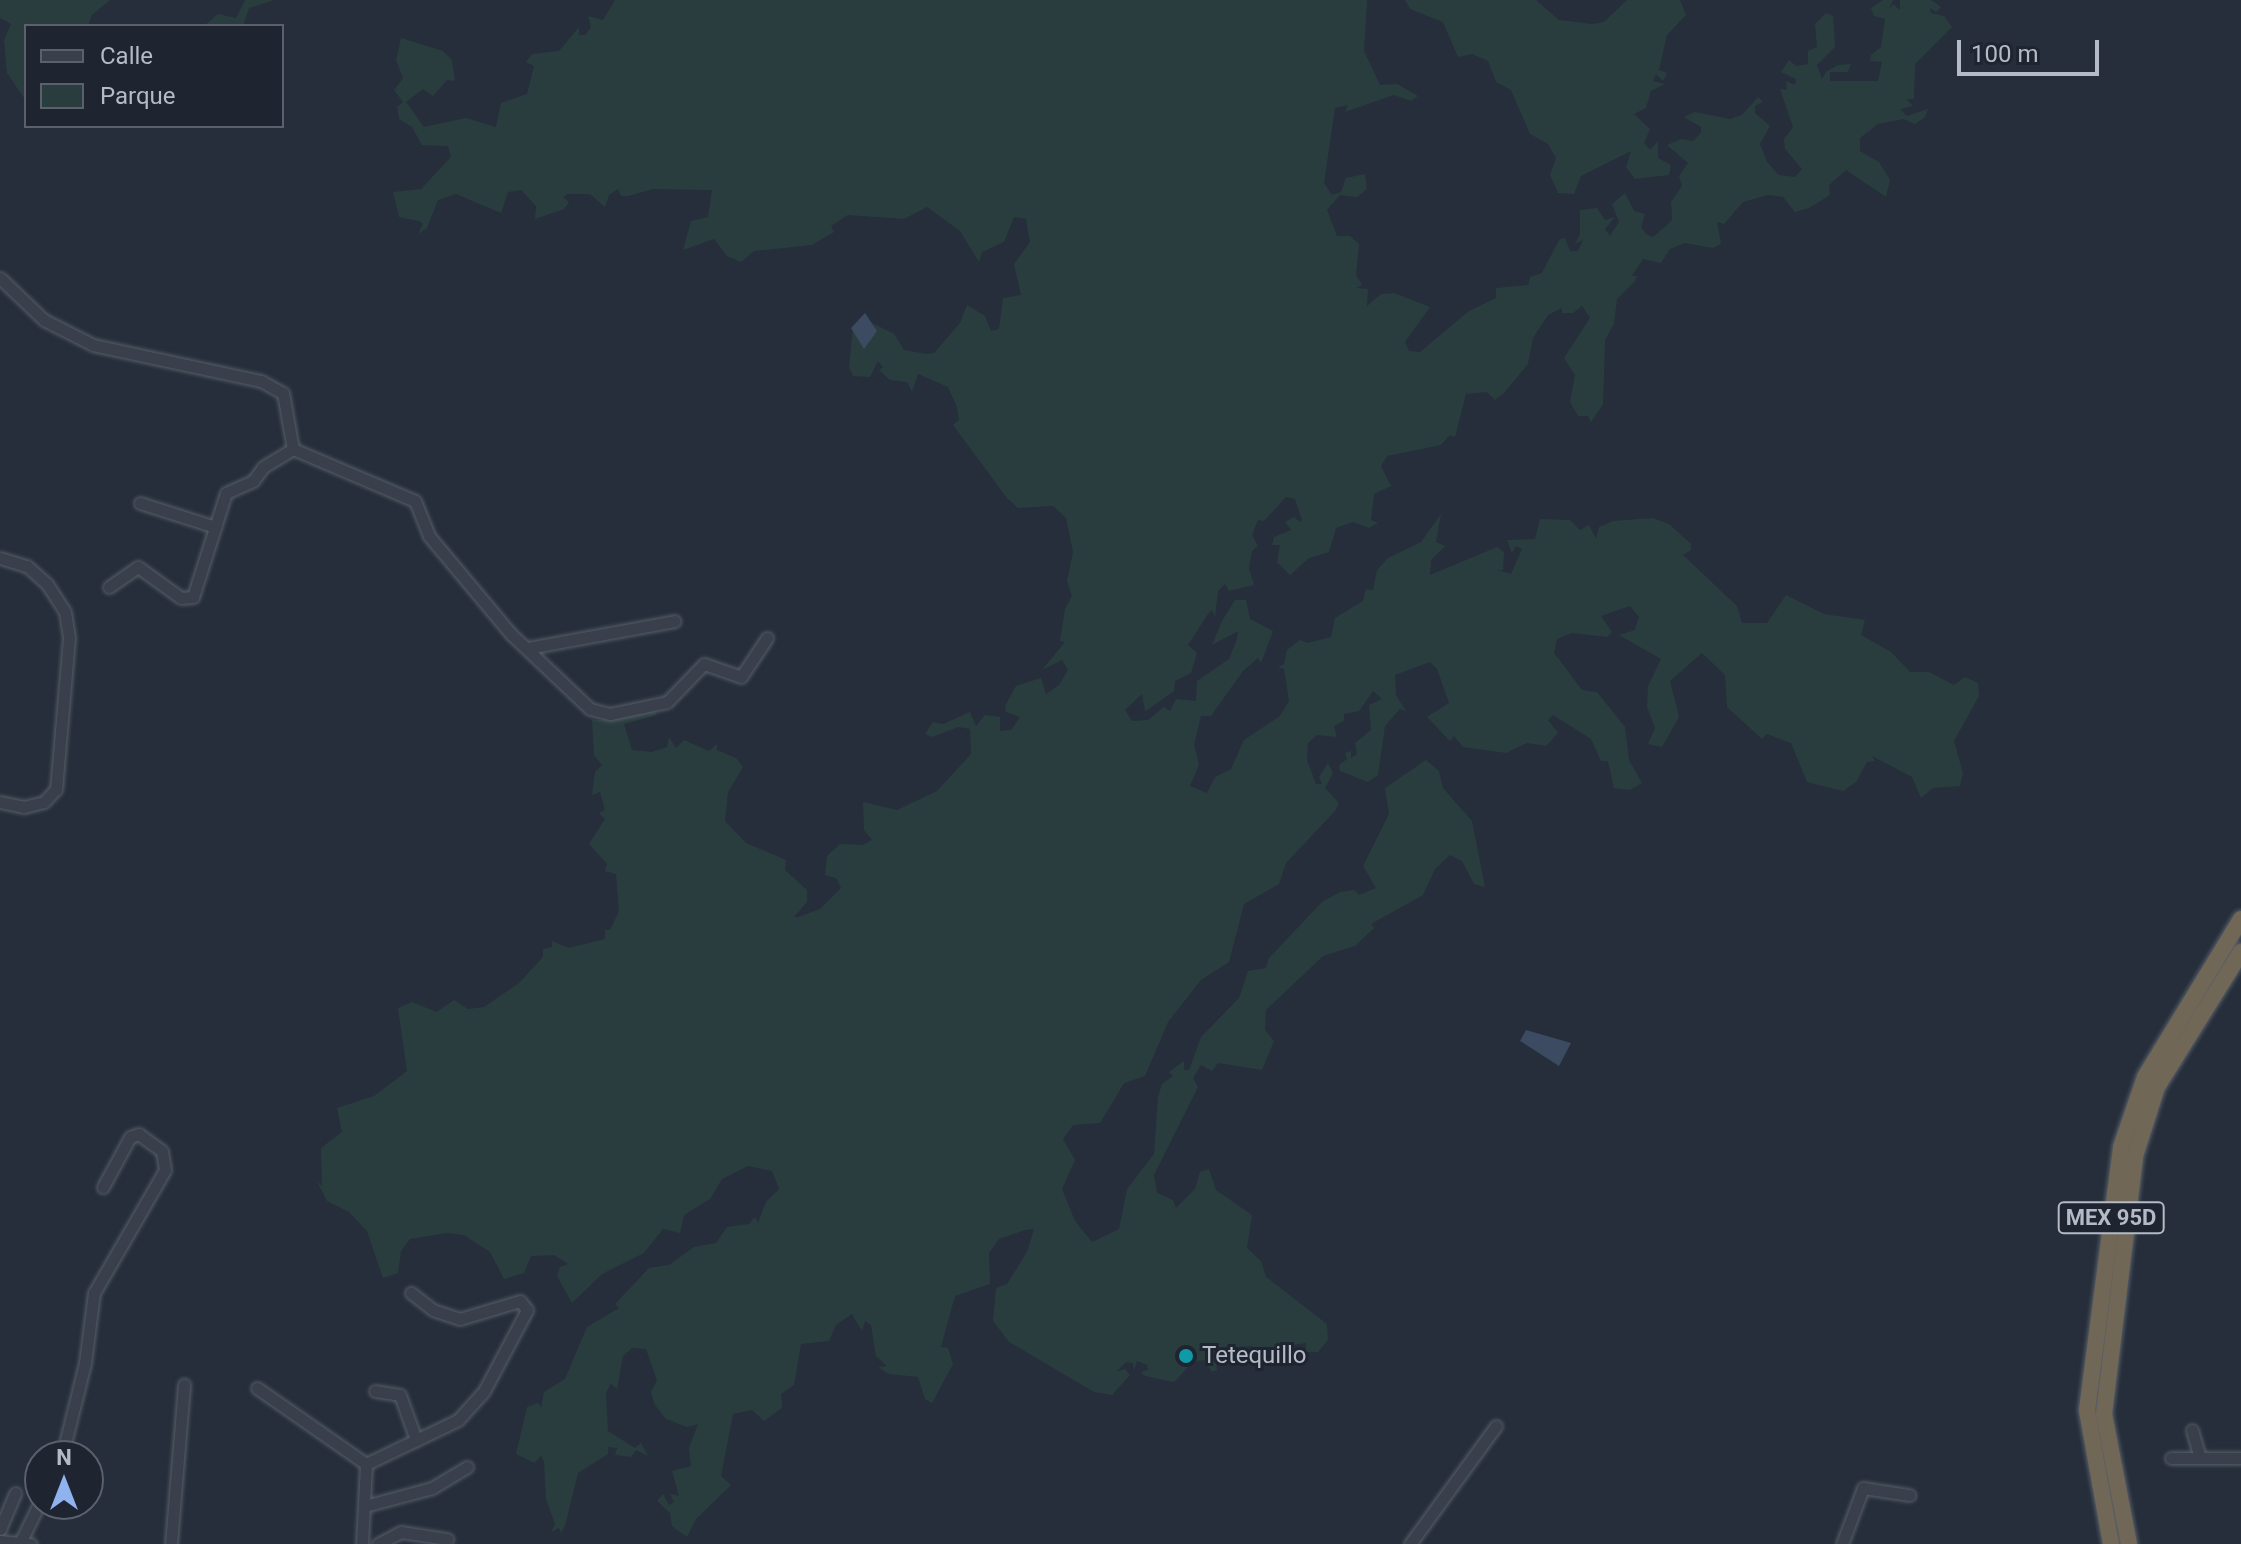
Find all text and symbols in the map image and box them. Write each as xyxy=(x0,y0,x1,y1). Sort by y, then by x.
legend xyxy=(24,24,284,128)
scale bar xyxy=(1961,24,2103,74)
text: 100 m xyxy=(1971,40,2038,68)
text: Calle xyxy=(100,42,153,70)
text: Parque xyxy=(100,82,176,110)
road number: MEX 95D xyxy=(2057,1200,2165,1236)
place label: Tetequillo xyxy=(1202,1342,1307,1370)
marker: Tetequillo xyxy=(1177,1347,1195,1365)
north arrow xyxy=(24,1440,104,1520)
text: N xyxy=(56,1445,72,1470)

